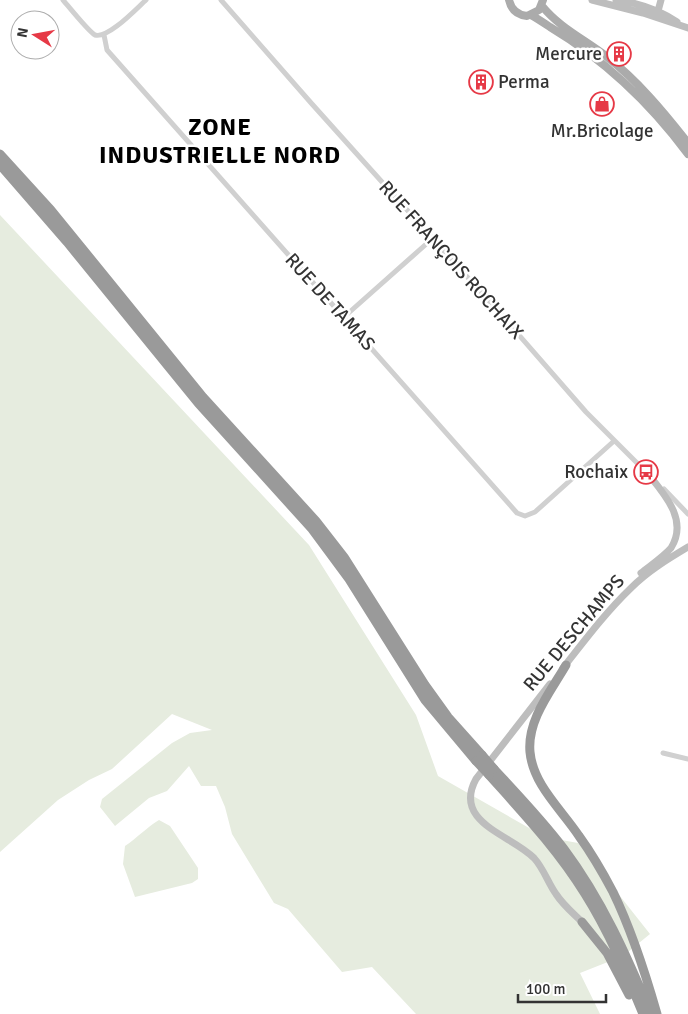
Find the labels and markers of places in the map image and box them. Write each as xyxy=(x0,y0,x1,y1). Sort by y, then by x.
building icon: Mercure xyxy=(606,41,632,67)
place label: Mercure xyxy=(535,42,602,66)
building icon: Perma xyxy=(468,69,494,95)
place label: Perma xyxy=(498,70,550,94)
shop icon: Mr.Bricolage xyxy=(589,91,615,117)
place label: Mr.Bricolage xyxy=(550,119,654,143)
bus stop icon: Rochaix xyxy=(633,459,659,485)
place label: Rochaix xyxy=(564,460,628,484)

